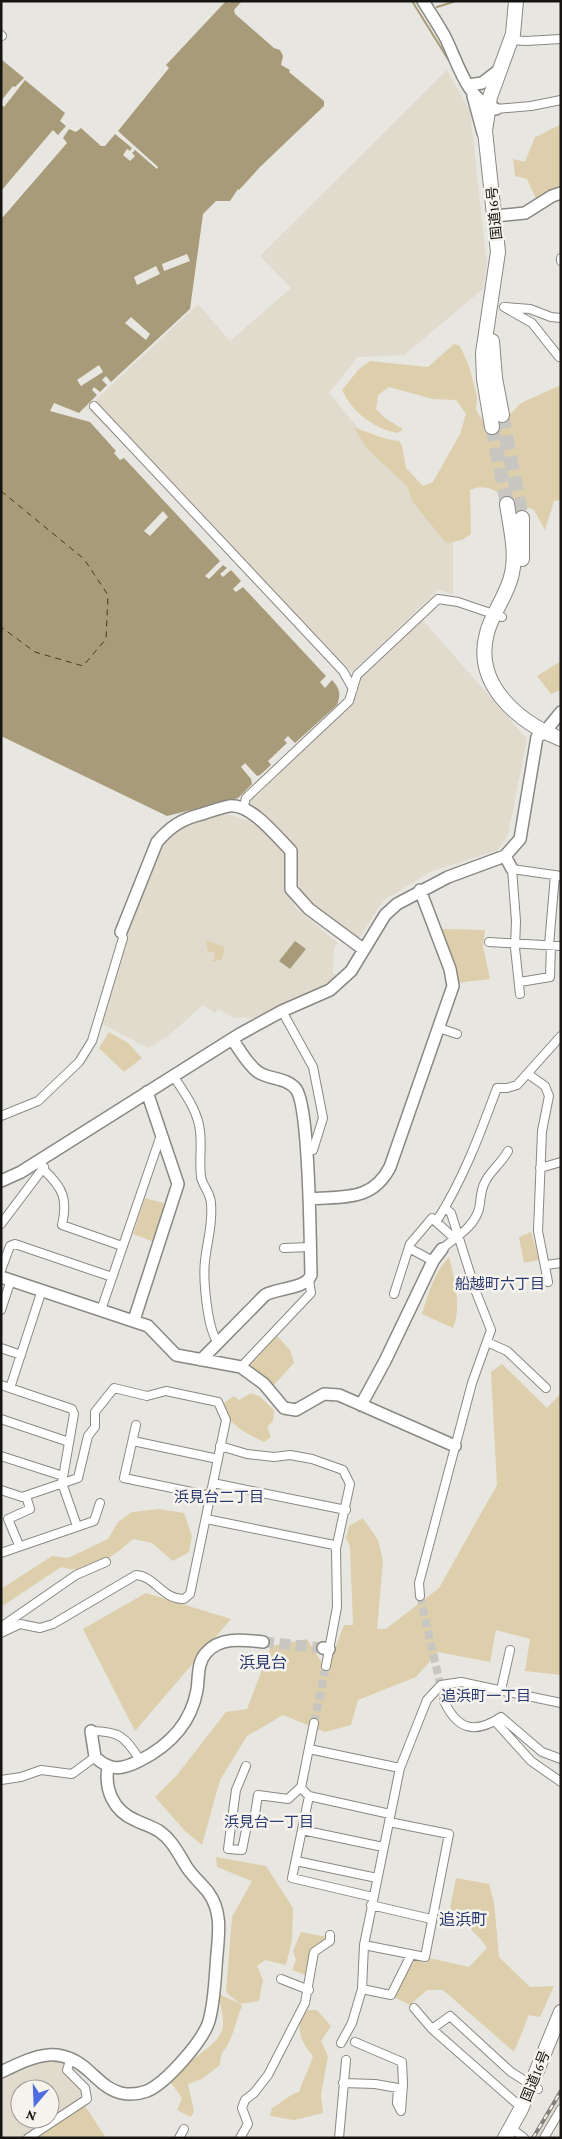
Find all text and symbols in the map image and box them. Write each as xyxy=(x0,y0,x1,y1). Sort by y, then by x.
street label: 国道16号 xyxy=(483,185,505,241)
district label: 船越町六丁目 xyxy=(455,1276,545,1292)
district label: 浜見台二丁目 xyxy=(174,1489,264,1505)
district label: 浜見台 xyxy=(239,1654,287,1671)
district label: 追浜町一丁目 xyxy=(441,1688,531,1704)
district label: 浜見台一丁目 xyxy=(224,1814,314,1830)
district label: 追浜町 xyxy=(439,1911,487,1928)
street label: 国道16号 xyxy=(518,2048,552,2104)
north arrow xyxy=(10,2079,60,2129)
text: N xyxy=(23,2107,38,2125)

